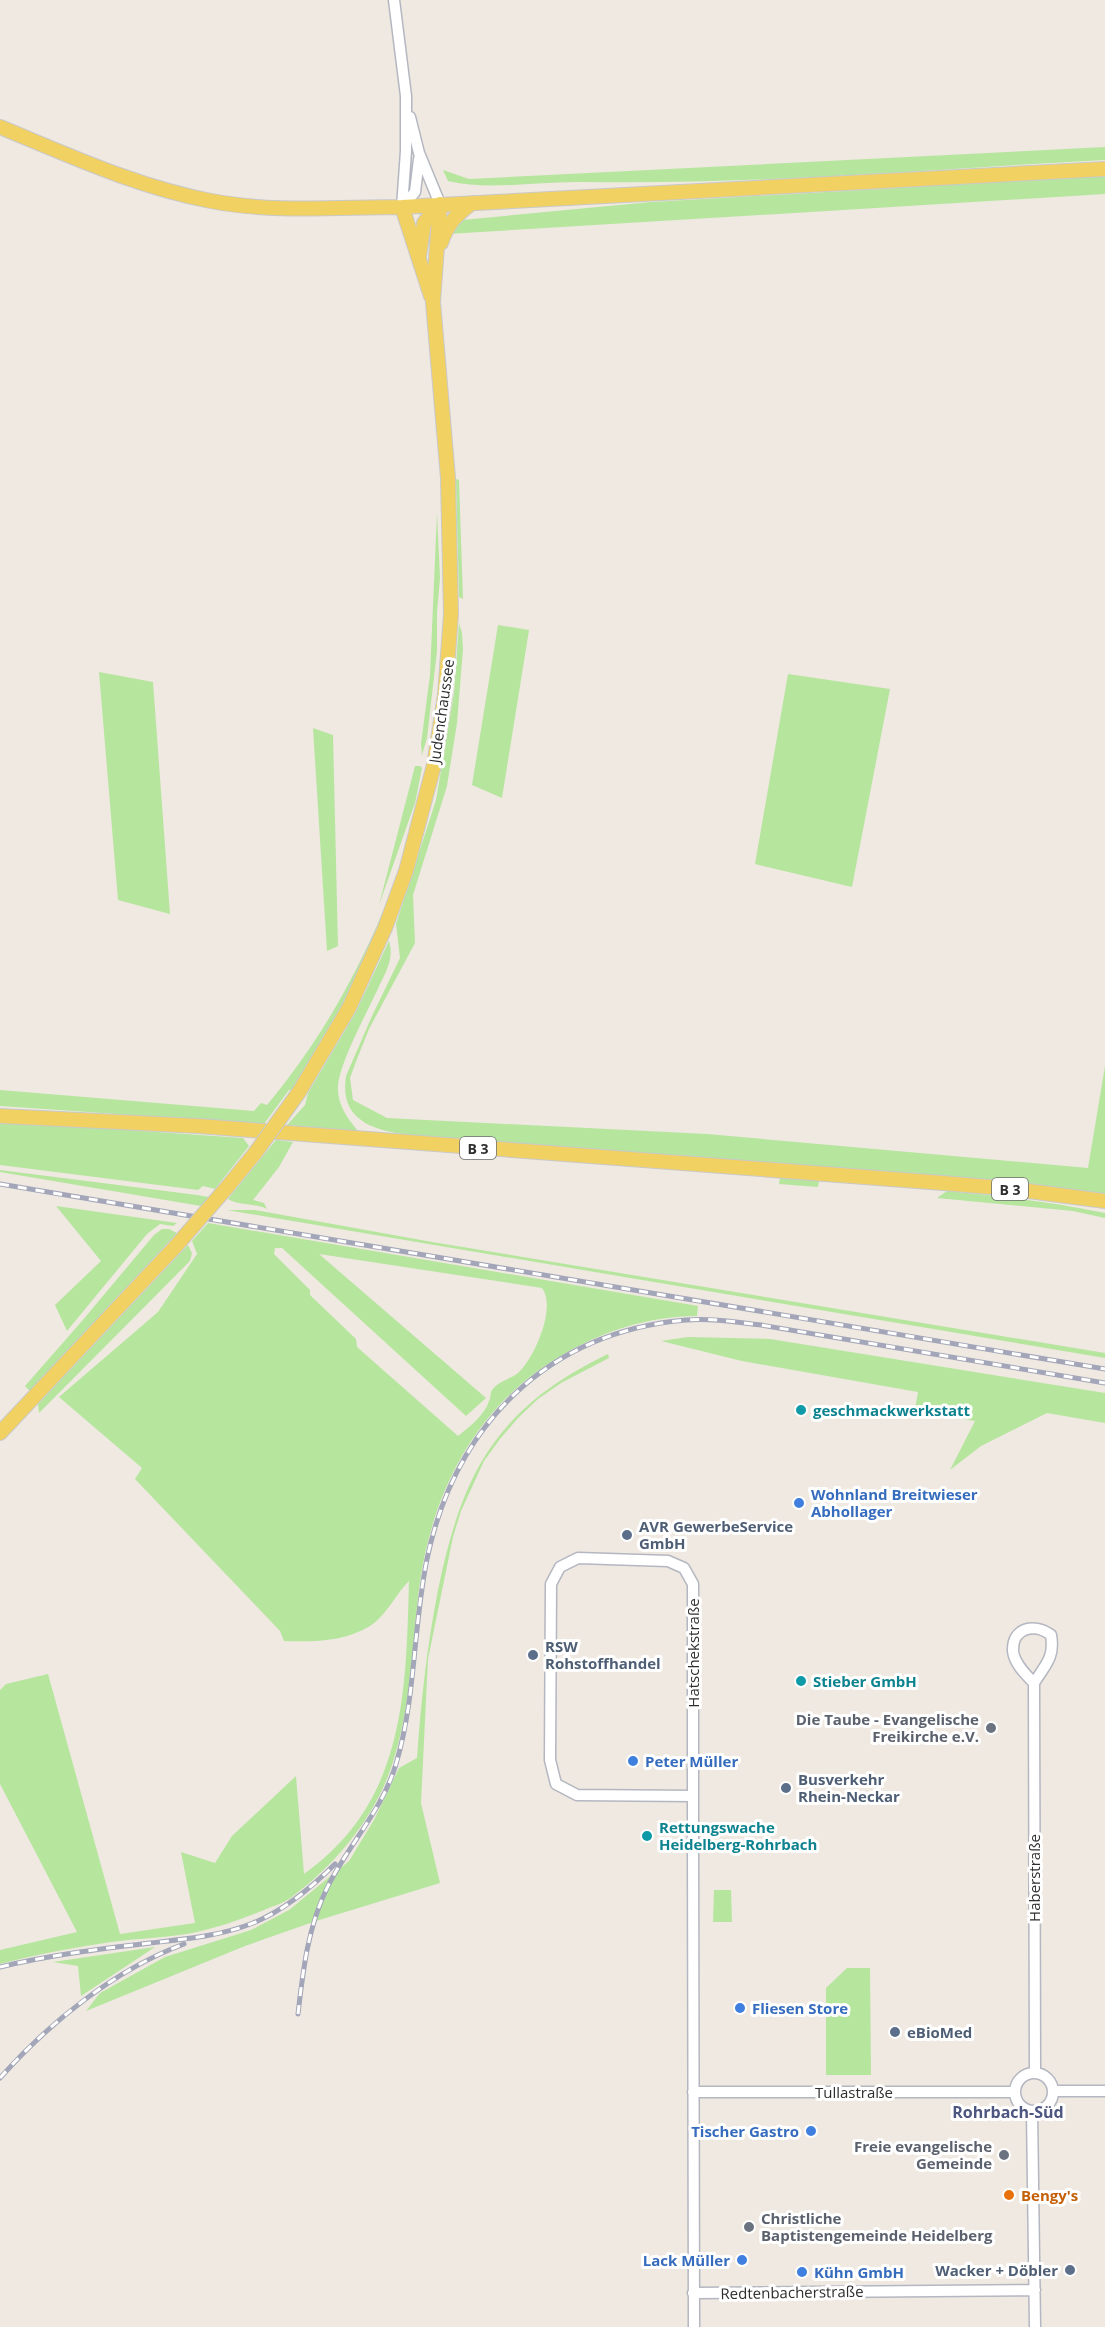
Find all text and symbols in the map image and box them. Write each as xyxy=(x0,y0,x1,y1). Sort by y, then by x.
street label: Judenchaussee xyxy=(424,658,458,766)
road number: B 3 xyxy=(460,1137,496,1159)
road number: B 3 xyxy=(992,1178,1028,1200)
place label: geschmackwerkstatt xyxy=(813,1400,971,1420)
marker: geschmackwerkstatt xyxy=(794,1403,808,1417)
place label: Wohnland Breitwieser Abhollager xyxy=(811,1484,978,1521)
marker: Wohnland Breitwieser Abhollager xyxy=(792,1496,806,1510)
place label: AVR GewerbeService GmbH xyxy=(639,1516,793,1553)
marker: AVR GewerbeService GmbH xyxy=(620,1528,634,1542)
street label: Hatschekstraße xyxy=(683,1598,703,1708)
place label: RSW Rohstoffhandel xyxy=(545,1636,661,1673)
marker: RSW Rohstoffhandel xyxy=(526,1648,540,1662)
place label: Stieber GmbH xyxy=(813,1671,917,1691)
marker: Stieber GmbH xyxy=(794,1674,808,1688)
place label: Die Taube - Evangelische Freikirche e.V. xyxy=(796,1709,979,1746)
marker: Die Taube - Evangelische Freikirche e.V. xyxy=(984,1721,998,1735)
place label: Peter Müller xyxy=(645,1751,738,1771)
marker: Peter Müller xyxy=(626,1754,640,1768)
place label: Busverkehr Rhein-Neckar xyxy=(798,1769,900,1806)
marker: Busverkehr Rhein-Neckar xyxy=(779,1781,793,1795)
place label: Rettungswache Heidelberg-Rohrbach xyxy=(659,1817,817,1854)
marker: Rettungswache Heidelberg-Rohrbach xyxy=(640,1829,654,1843)
street label: Haberstraße xyxy=(1024,1834,1044,1922)
place label: Fliesen Store xyxy=(752,1998,848,2018)
marker: Fliesen Store xyxy=(733,2001,747,2015)
place label: eBioMed xyxy=(907,2022,972,2042)
marker: eBioMed xyxy=(888,2025,902,2039)
street label: Tullastraße xyxy=(815,2082,893,2102)
district label: Rohrbach-Süd xyxy=(952,2101,1064,2123)
place label: Tischer Gastro xyxy=(691,2121,799,2141)
marker: Tischer Gastro xyxy=(804,2124,818,2138)
place label: Freie evangelische Gemeinde xyxy=(854,2136,992,2173)
marker: Freie evangelische Gemeinde xyxy=(997,2148,1011,2162)
place label: Bengy's xyxy=(1021,2185,1078,2205)
marker: Bengy's xyxy=(1002,2188,1016,2202)
place label: Christliche Baptistengemeinde Heidelberg xyxy=(761,2208,993,2245)
marker: Christliche Baptistengemeinde Heidelberg xyxy=(742,2220,756,2234)
place label: Lack Müller xyxy=(643,2250,730,2270)
marker: Lack Müller xyxy=(735,2253,749,2267)
place label: Wacker + Döbler xyxy=(935,2260,1058,2280)
place label: Kühn GmbH xyxy=(814,2262,904,2282)
marker: Wacker + Döbler xyxy=(1063,2263,1077,2277)
marker: Kühn GmbH xyxy=(795,2265,809,2279)
street label: Redtenbacherstraße xyxy=(720,2281,864,2303)

